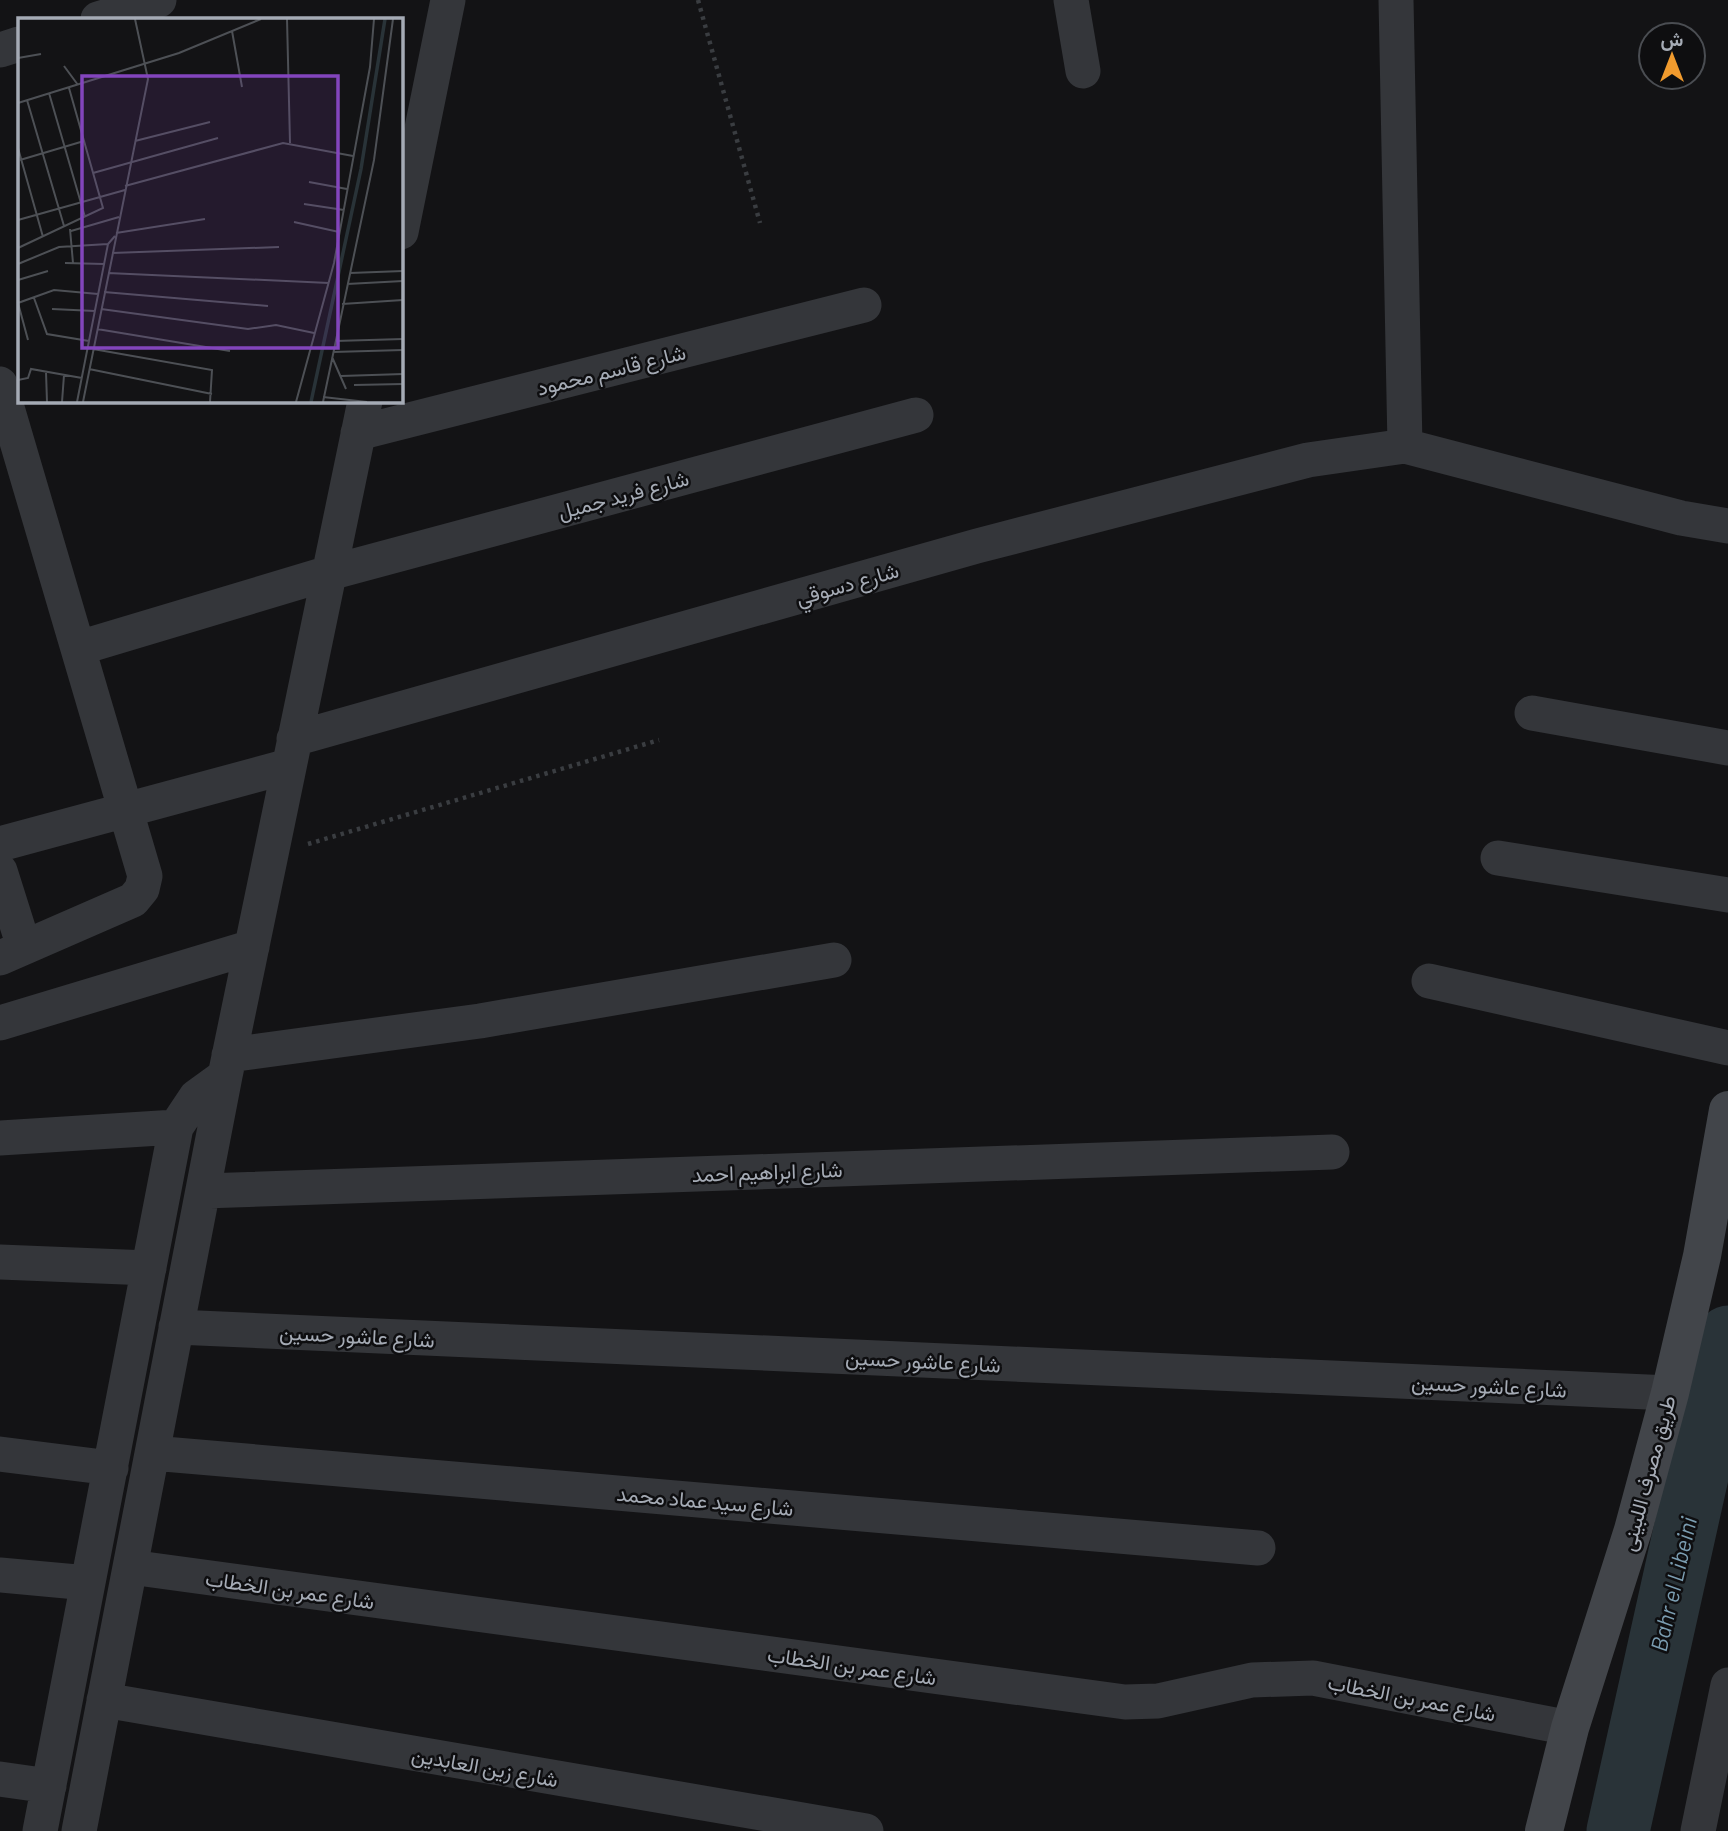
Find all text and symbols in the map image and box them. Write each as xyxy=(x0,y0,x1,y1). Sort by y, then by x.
inset map xyxy=(18,18,402,402)
north arrow xyxy=(1637,21,1707,91)
text: ش xyxy=(1661,27,1684,51)
street label: شارع قاسم محمود xyxy=(534,338,689,402)
street label: شارع فريد جميل xyxy=(555,465,692,526)
street label: شارع دسوقي xyxy=(793,556,903,615)
street label: شارع ابراهيم احمد xyxy=(691,1156,843,1189)
street label: شارع عاشور حسين xyxy=(279,1318,435,1355)
street label: شارع عاشور حسين xyxy=(845,1343,1001,1380)
street label: شارع عاشور حسين xyxy=(1411,1368,1567,1405)
street label: طريق مصرف اللبينى xyxy=(1614,1392,1682,1554)
street label: شارع سيد عماد محمد xyxy=(615,1480,794,1523)
water label: Bahr el Libeini xyxy=(1644,1514,1702,1654)
street label: شارع عمر بن الخطاب xyxy=(203,1565,376,1616)
street label: شارع عمر بن الخطاب xyxy=(765,1641,938,1692)
street label: شارع عمر بن الخطاب xyxy=(1325,1668,1498,1728)
street label: شارع زين العابدين xyxy=(409,1741,560,1794)

